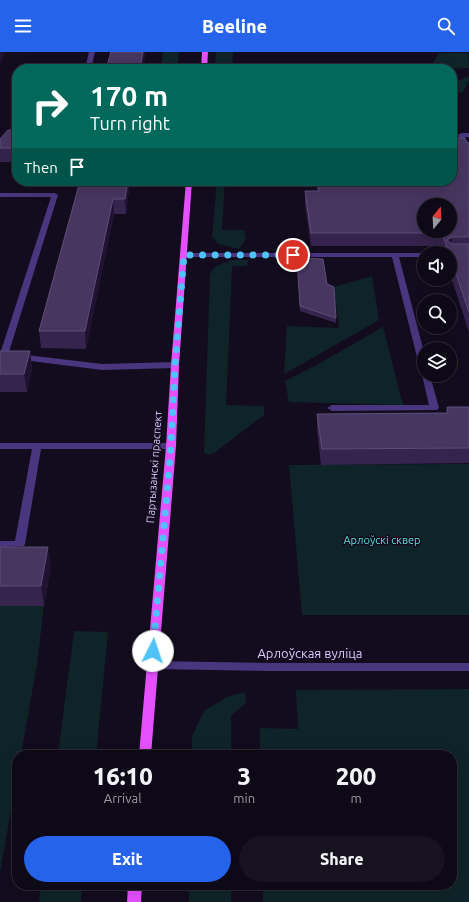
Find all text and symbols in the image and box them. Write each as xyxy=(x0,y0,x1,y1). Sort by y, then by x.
icon: menu xyxy=(12,15,34,37)
icon: search xyxy=(435,15,457,37)
text: Beeline xyxy=(202,16,267,36)
icon: right xyxy=(24,80,76,132)
text: 170 m xyxy=(90,80,168,111)
text: Turn right xyxy=(90,113,170,133)
icon: arrive xyxy=(66,156,88,178)
text: Then xyxy=(24,159,58,176)
north arrow xyxy=(417,198,457,238)
map controls xyxy=(417,198,457,382)
pin xyxy=(276,238,310,272)
icon: arrive xyxy=(282,244,304,266)
button: sound xyxy=(417,246,457,286)
button: search xyxy=(417,294,457,334)
button: layers xyxy=(417,342,457,382)
street label: Партызанскі праспект xyxy=(144,410,164,524)
park label: Арлоўскі сквер xyxy=(343,534,421,546)
position arrow xyxy=(132,630,174,672)
street label: Арлоўская вуліца xyxy=(257,646,363,660)
text: 16:10 xyxy=(93,763,153,790)
text: 3 xyxy=(237,763,251,790)
text: 200 xyxy=(336,763,376,790)
text: Arrival xyxy=(104,791,142,805)
text: min xyxy=(233,791,255,805)
text: m xyxy=(350,791,362,805)
button: Exit xyxy=(24,836,231,882)
button: Share xyxy=(239,836,445,882)

